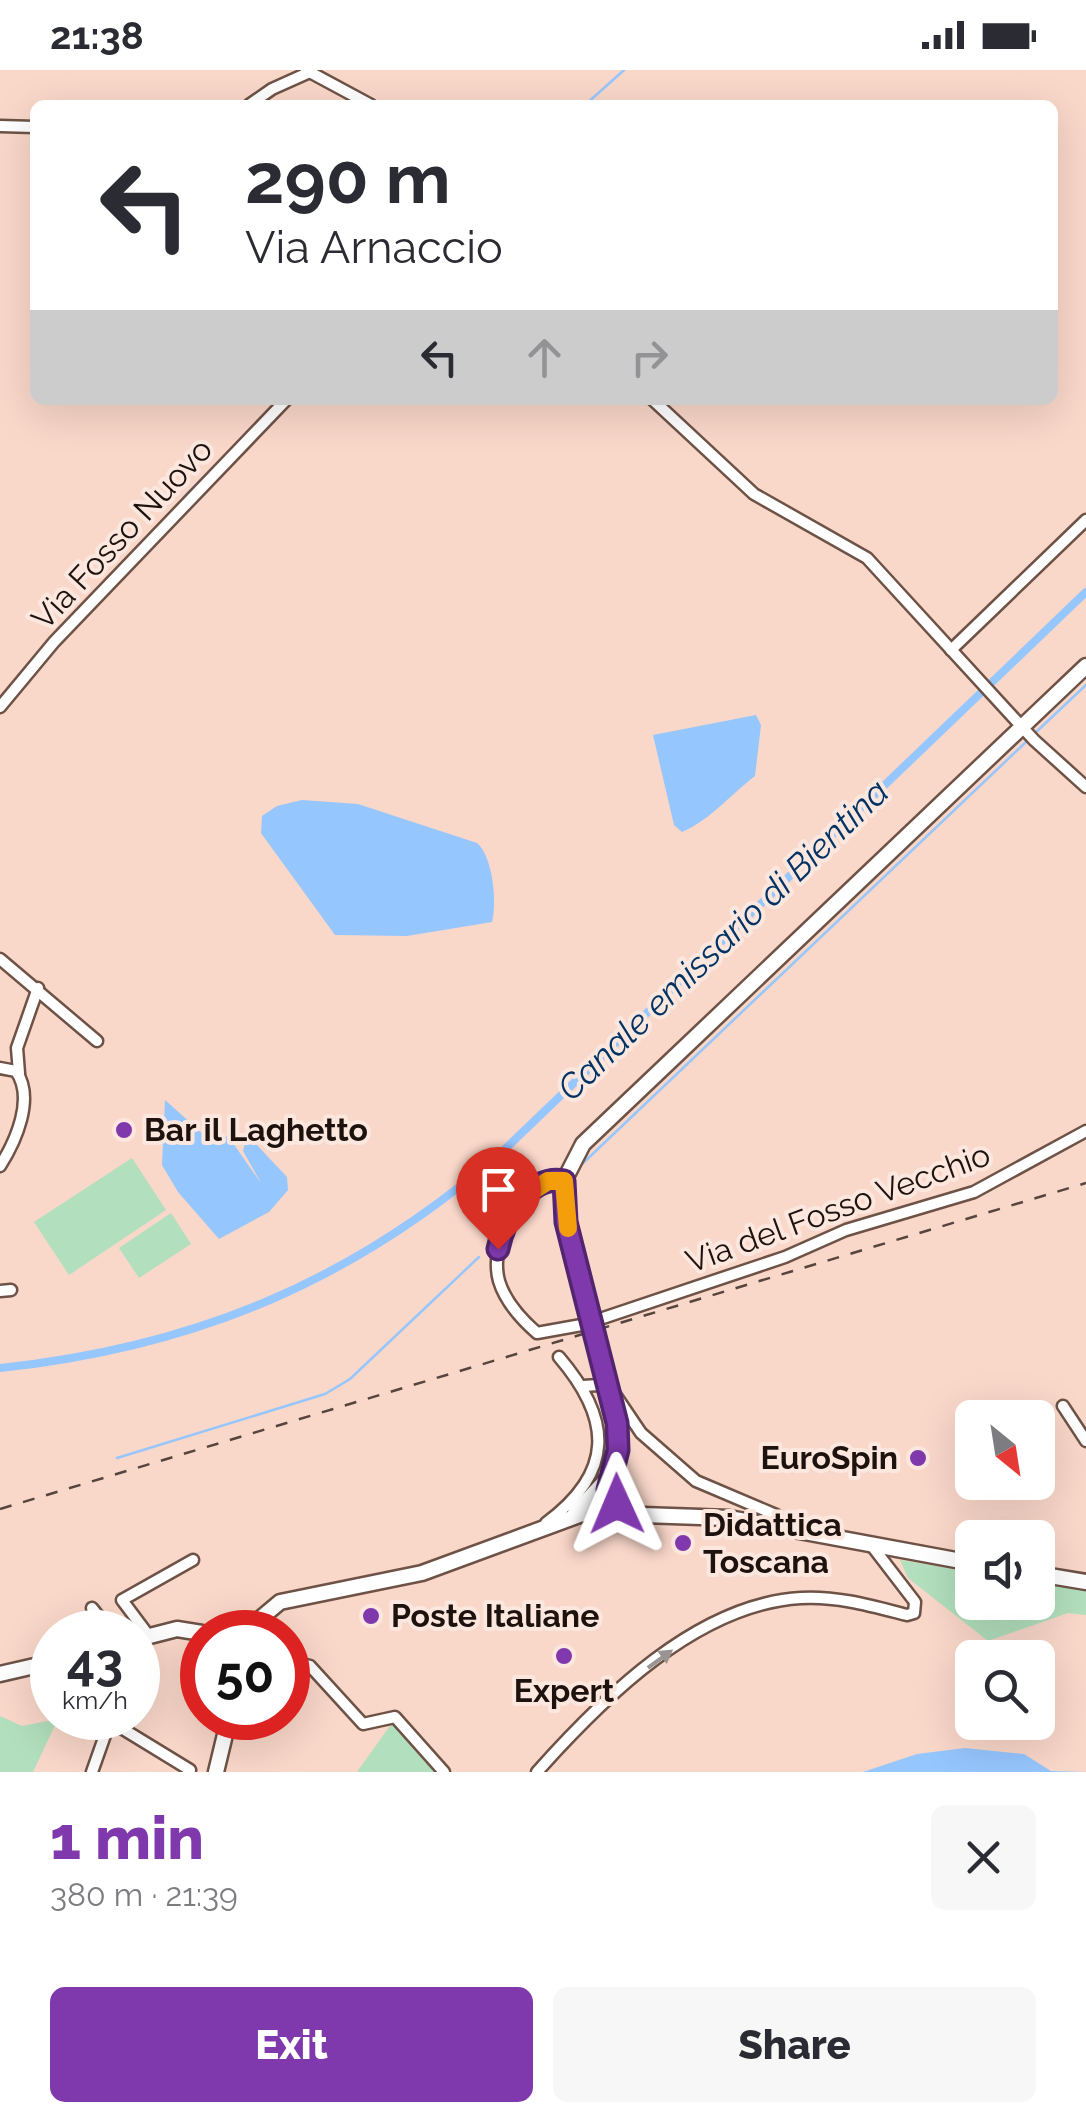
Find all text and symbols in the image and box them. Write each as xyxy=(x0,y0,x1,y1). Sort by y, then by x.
text: 21:38 xyxy=(50,13,144,58)
text: 290 m xyxy=(245,137,451,219)
icon: left xyxy=(80,140,210,270)
text: Via Arnaccio xyxy=(245,221,503,274)
icon: left xyxy=(412,330,467,385)
icon: ahead xyxy=(517,330,572,385)
icon: right xyxy=(622,330,677,385)
street label: Via Fosso Nuovo xyxy=(24,431,219,637)
water label: Canale emissario di Bientina xyxy=(549,771,897,1109)
place label: Bar il Laghetto xyxy=(144,1111,368,1148)
marker: Bar il Laghetto xyxy=(113,1119,135,1141)
street label: Via del Fosso Vecchio xyxy=(681,1135,995,1280)
pin xyxy=(456,1147,541,1250)
icon: arrive xyxy=(471,1162,526,1217)
north arrow xyxy=(955,1400,1055,1500)
map controls xyxy=(955,1400,1055,1740)
place label: EuroSpin xyxy=(761,1439,898,1476)
marker: EuroSpin xyxy=(907,1447,929,1469)
position arrow xyxy=(565,1452,669,1556)
place label: Didattica Toscana xyxy=(703,1506,842,1580)
button: sound xyxy=(955,1520,1055,1620)
marker: Didattica Toscana xyxy=(672,1532,694,1554)
place label: Poste Italiane xyxy=(391,1597,599,1634)
marker: Poste Italiane xyxy=(360,1605,382,1627)
speed limit sign: 50 xyxy=(180,1610,310,1740)
text: 43 xyxy=(67,1633,123,1692)
button: search xyxy=(955,1640,1055,1740)
marker: Expert xyxy=(553,1645,575,1667)
one-way arrow xyxy=(647,1650,674,1669)
place label: Expert xyxy=(514,1672,614,1709)
text: km/h xyxy=(62,1685,128,1715)
text: 1 min xyxy=(50,1803,204,1873)
button: close xyxy=(931,1805,1036,1910)
text: 380 m · 21:39 xyxy=(50,1876,238,1913)
button: Exit xyxy=(50,1987,533,2102)
button: Share xyxy=(553,1987,1036,2102)

